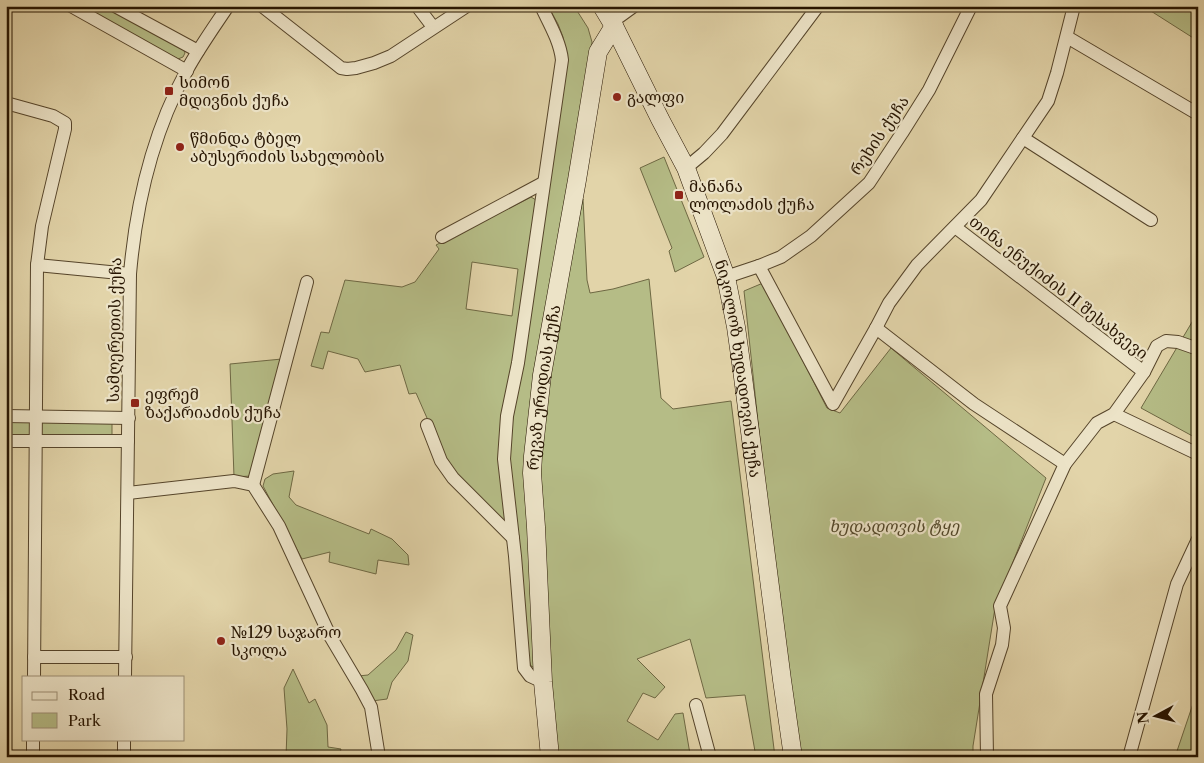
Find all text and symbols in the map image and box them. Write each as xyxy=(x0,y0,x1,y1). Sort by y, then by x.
place label: სიმონ მდივნის ქუჩა xyxy=(179,72,289,110)
marker: სიმონ მდივნის ქუჩა xyxy=(163,85,175,97)
place label: გალფი xyxy=(627,87,684,107)
marker: გალფი xyxy=(611,91,623,103)
street label: რეხის ქუჩა xyxy=(845,92,913,178)
place label: წმინდა ტბელ აბუსერიძის სახელობის xyxy=(190,128,385,166)
marker: წმინდა ტბელ აბუსერიძის სახელობის xyxy=(174,141,186,153)
place label: მანანა ლოლაძის ქუჩა xyxy=(689,176,815,214)
marker: მანანა ლოლაძის ქუჩა xyxy=(673,189,685,201)
street label: თინა ენუქიძის II შესახვევი xyxy=(965,211,1153,363)
street label: სამღერეთის ქუჩა xyxy=(103,257,125,403)
street label: ნიკოლოზ ხუდადოვის ქუჩა xyxy=(710,257,766,479)
street label: რევაზ ურიდიას ქუჩა xyxy=(522,303,564,471)
place label: ეფრემ ზაქარიაძის ქუჩა xyxy=(145,384,281,422)
marker: ეფრემ ზაქარიაძის ქუჩა xyxy=(129,397,141,409)
park label: ხუდადოვის ტყე xyxy=(829,516,960,537)
place label: №129 საჯარო სკოლა xyxy=(231,622,341,660)
marker: №129 საჯარო სკოლა xyxy=(215,635,227,647)
legend xyxy=(22,676,185,740)
text: Road xyxy=(68,685,105,704)
north arrow xyxy=(1132,690,1182,740)
text: N xyxy=(1133,710,1153,725)
text: Park xyxy=(68,711,102,730)

